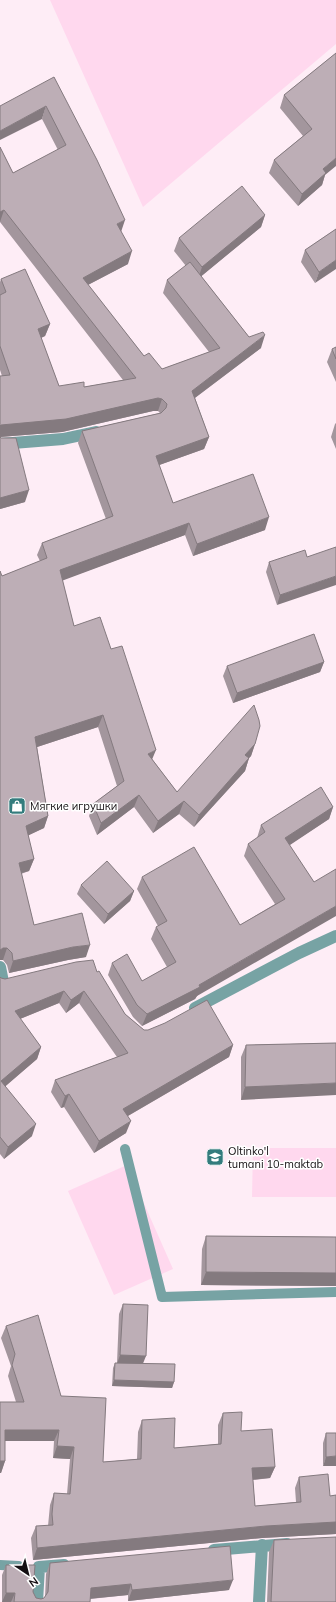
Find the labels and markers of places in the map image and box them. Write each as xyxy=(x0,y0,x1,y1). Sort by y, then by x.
shop icon: Мягкие игрушки xyxy=(7,796,27,816)
place label: Мягкие игрушки xyxy=(30,799,117,813)
place label: Oltinko'l tumani 10-maktab xyxy=(228,1144,324,1171)
school or university icon: Oltinko'l tumani 10-maktab xyxy=(205,1147,225,1167)

